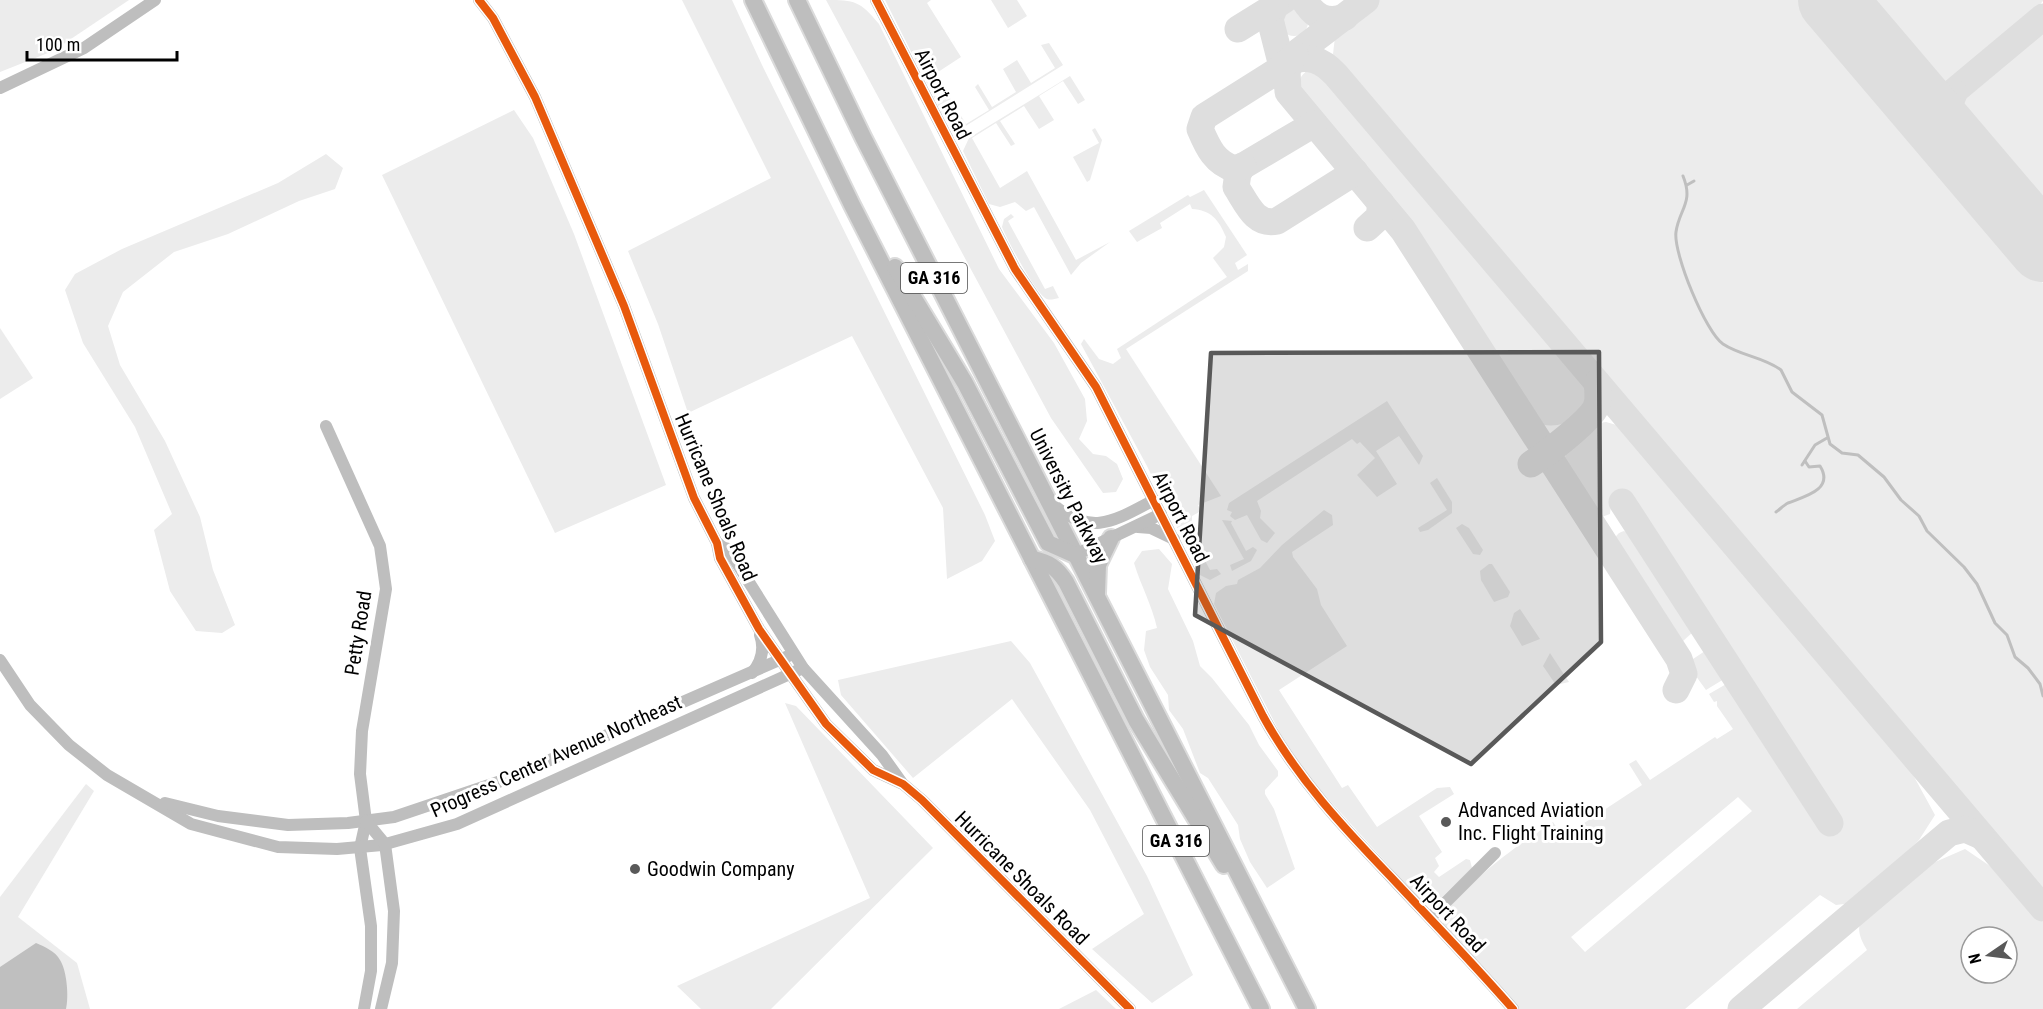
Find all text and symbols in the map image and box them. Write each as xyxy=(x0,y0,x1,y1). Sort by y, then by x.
scale bar xyxy=(27,24,177,62)
text: 100 m xyxy=(36,34,80,55)
street label: Airport Road xyxy=(910,44,976,144)
road number: GA 316 xyxy=(901,263,967,293)
street label: Hurricane Shoals Road xyxy=(670,410,762,584)
street label: University Parkway xyxy=(1025,424,1113,568)
street label: Airport Road xyxy=(1148,467,1214,567)
street label: Petty Road xyxy=(339,589,377,677)
street label: Progress Center Avenue Northeast xyxy=(427,690,685,822)
place label: Advanced Aviation Inc. Flight Training xyxy=(1458,798,1604,845)
street label: Hurricane Shoals Road xyxy=(950,806,1094,950)
marker: Advanced Aviation Inc. Flight Training xyxy=(1439,815,1453,829)
road number: GA 316 xyxy=(1143,826,1209,856)
place label: Goodwin Company xyxy=(647,857,795,881)
marker: Goodwin Company xyxy=(628,862,642,876)
street label: Airport Road xyxy=(1405,868,1491,958)
north arrow xyxy=(1959,925,2019,985)
text: N xyxy=(1965,951,1985,966)

